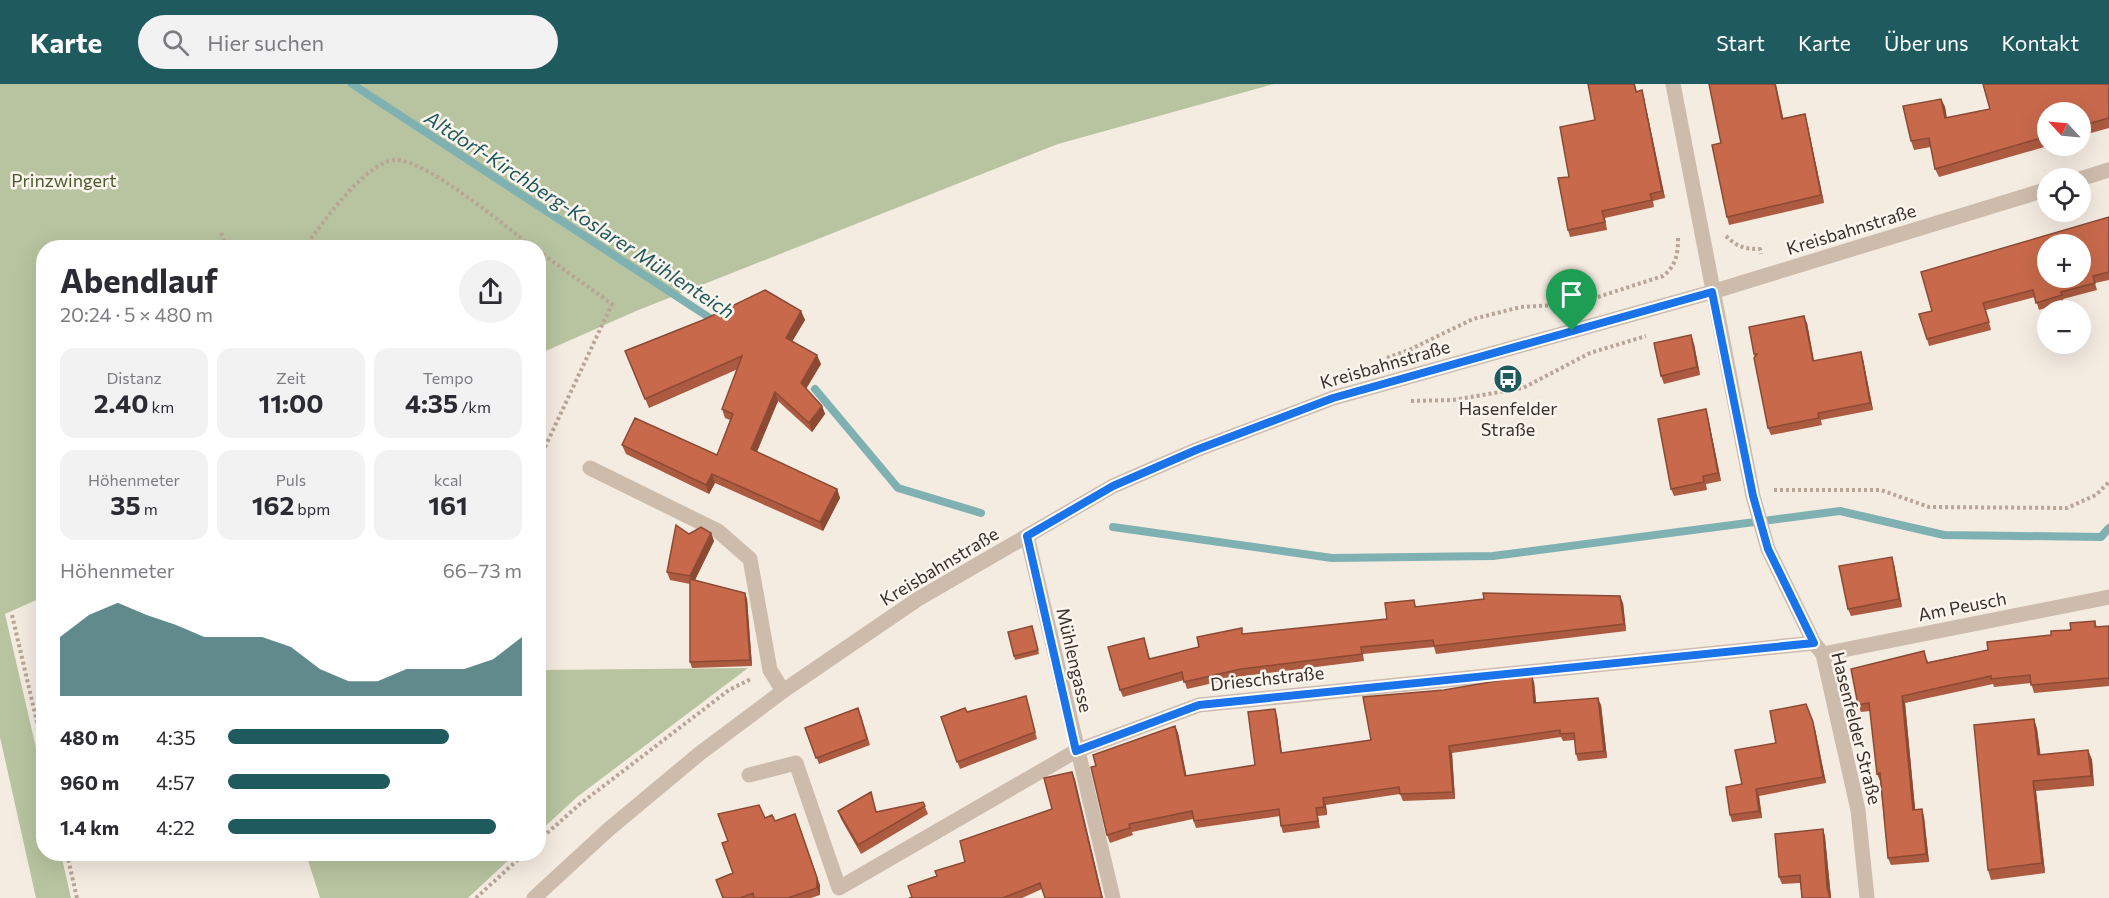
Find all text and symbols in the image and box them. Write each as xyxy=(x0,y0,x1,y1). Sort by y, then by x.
search box xyxy=(138,15,558,69)
text: Karte xyxy=(30,25,102,59)
icon: search xyxy=(159,26,192,59)
text: Hier suchen xyxy=(207,29,324,56)
text: Start xyxy=(1716,30,1765,55)
text: Karte xyxy=(1798,30,1851,55)
text: Über uns xyxy=(1884,30,1968,55)
text: Kontakt xyxy=(2001,30,2079,55)
north arrow xyxy=(2037,102,2091,156)
map controls xyxy=(2037,102,2091,354)
water label: Altdorf-Kirchberg-Koslarer Mühlenteich xyxy=(420,104,739,323)
button: locate xyxy=(2037,168,2091,222)
park label: Prinzwingert xyxy=(11,169,117,191)
street label: Kreisbahnstraße xyxy=(1784,199,1918,259)
button: + xyxy=(2037,234,2091,288)
text: Abendlauf xyxy=(60,259,218,300)
button: share xyxy=(459,260,522,323)
pin xyxy=(1546,269,1597,331)
icon: arrive xyxy=(1555,278,1588,311)
button: − xyxy=(2037,300,2091,354)
text: 20:24 · 5 × 480 m xyxy=(60,302,213,326)
street label: Kreisbahnstraße xyxy=(1317,335,1453,393)
bus stop icon: Hasenfelder Straße xyxy=(1492,363,1524,395)
text: Distanz xyxy=(106,368,162,387)
text: Zeit xyxy=(276,368,306,387)
text: Tempo xyxy=(423,368,473,387)
text: 2.40 xyxy=(94,387,149,418)
text: 11:00 xyxy=(259,387,323,418)
text: 4:35 xyxy=(405,387,458,418)
text: km xyxy=(149,397,174,416)
text: /km xyxy=(458,397,491,416)
place label: Hasenfelder Straße xyxy=(1459,397,1557,440)
text: Höhenmeter xyxy=(88,470,180,489)
text: Puls xyxy=(276,470,306,489)
text: kcal xyxy=(434,470,462,489)
text: 35 xyxy=(110,489,141,520)
text: 162 xyxy=(252,489,294,520)
text: 161 xyxy=(428,489,468,520)
text: m xyxy=(141,499,158,518)
text: bpm xyxy=(294,499,330,518)
street label: Kreisbahnstraße xyxy=(876,522,1002,610)
text: Höhenmeter xyxy=(60,558,175,582)
text: 66–73 m xyxy=(443,558,522,582)
street label: Am Peusch xyxy=(1916,587,2008,625)
street label: Mühlengasse xyxy=(1052,605,1098,715)
street label: Hasenfelder Straße xyxy=(1827,649,1887,807)
street label: Drieschstraße xyxy=(1209,661,1325,695)
text: 480 m xyxy=(60,725,119,749)
text: 4:35 xyxy=(156,725,196,749)
text: 960 m xyxy=(60,770,119,794)
text: 4:57 xyxy=(156,770,195,794)
text: 1.4 km xyxy=(60,815,119,839)
text: 4:22 xyxy=(156,815,195,839)

